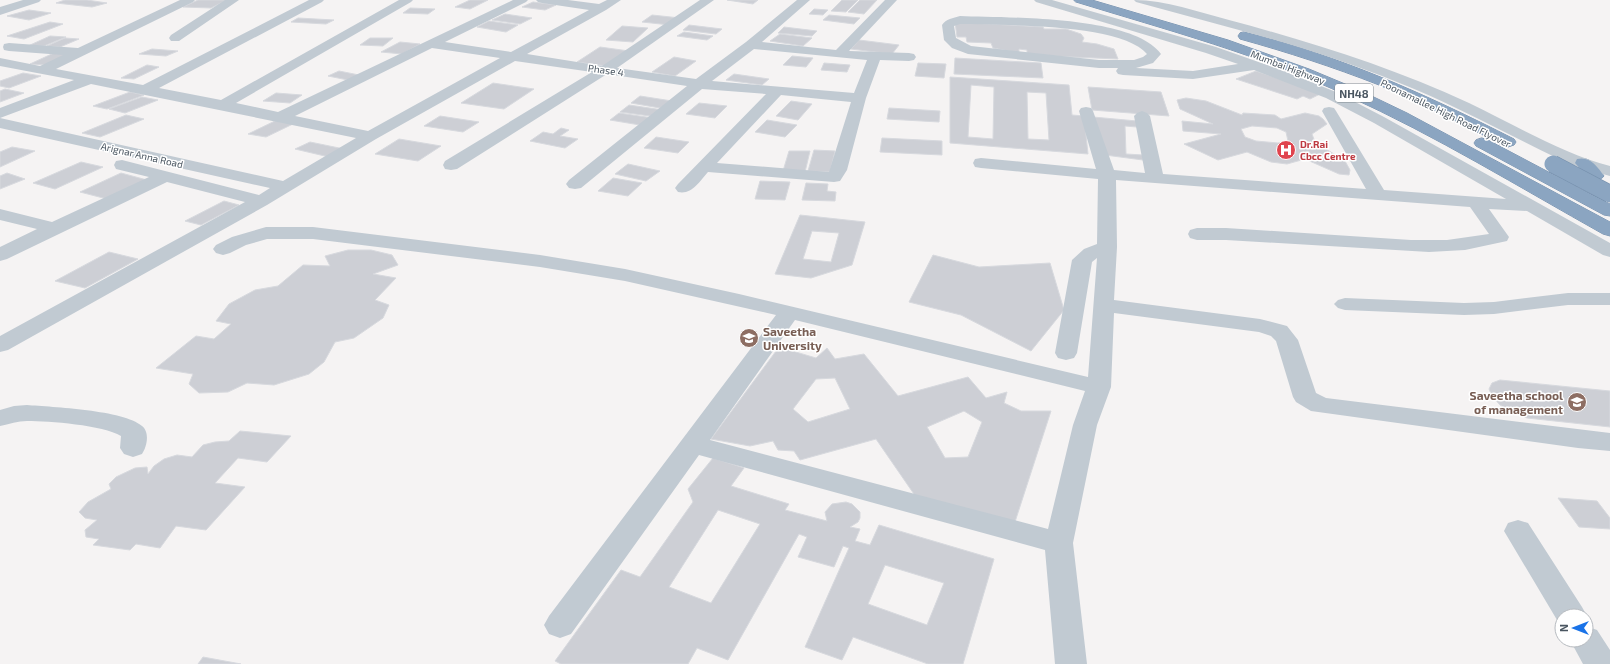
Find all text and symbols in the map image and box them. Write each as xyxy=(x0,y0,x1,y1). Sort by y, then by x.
street label: Mumbai Highway xyxy=(1249,47,1328,87)
street label: Phase 4 xyxy=(587,62,625,78)
street label: Poonamallee High Road Flyover xyxy=(1379,76,1513,150)
road number: NH48 xyxy=(1335,84,1373,102)
place label: Dr.Rai Cbcc Centre xyxy=(1300,138,1356,162)
hospital icon: Dr.Rai Cbcc Centre xyxy=(1275,139,1297,161)
street label: Arignar Anna Road xyxy=(100,140,184,170)
place label: Saveetha University xyxy=(763,324,822,353)
school or university icon: Saveetha University xyxy=(738,327,760,349)
place label: Saveetha school of management xyxy=(1470,388,1563,416)
school or university icon: Saveetha school of management xyxy=(1566,391,1588,413)
north arrow xyxy=(1554,608,1594,648)
text: N xyxy=(1557,624,1570,632)

